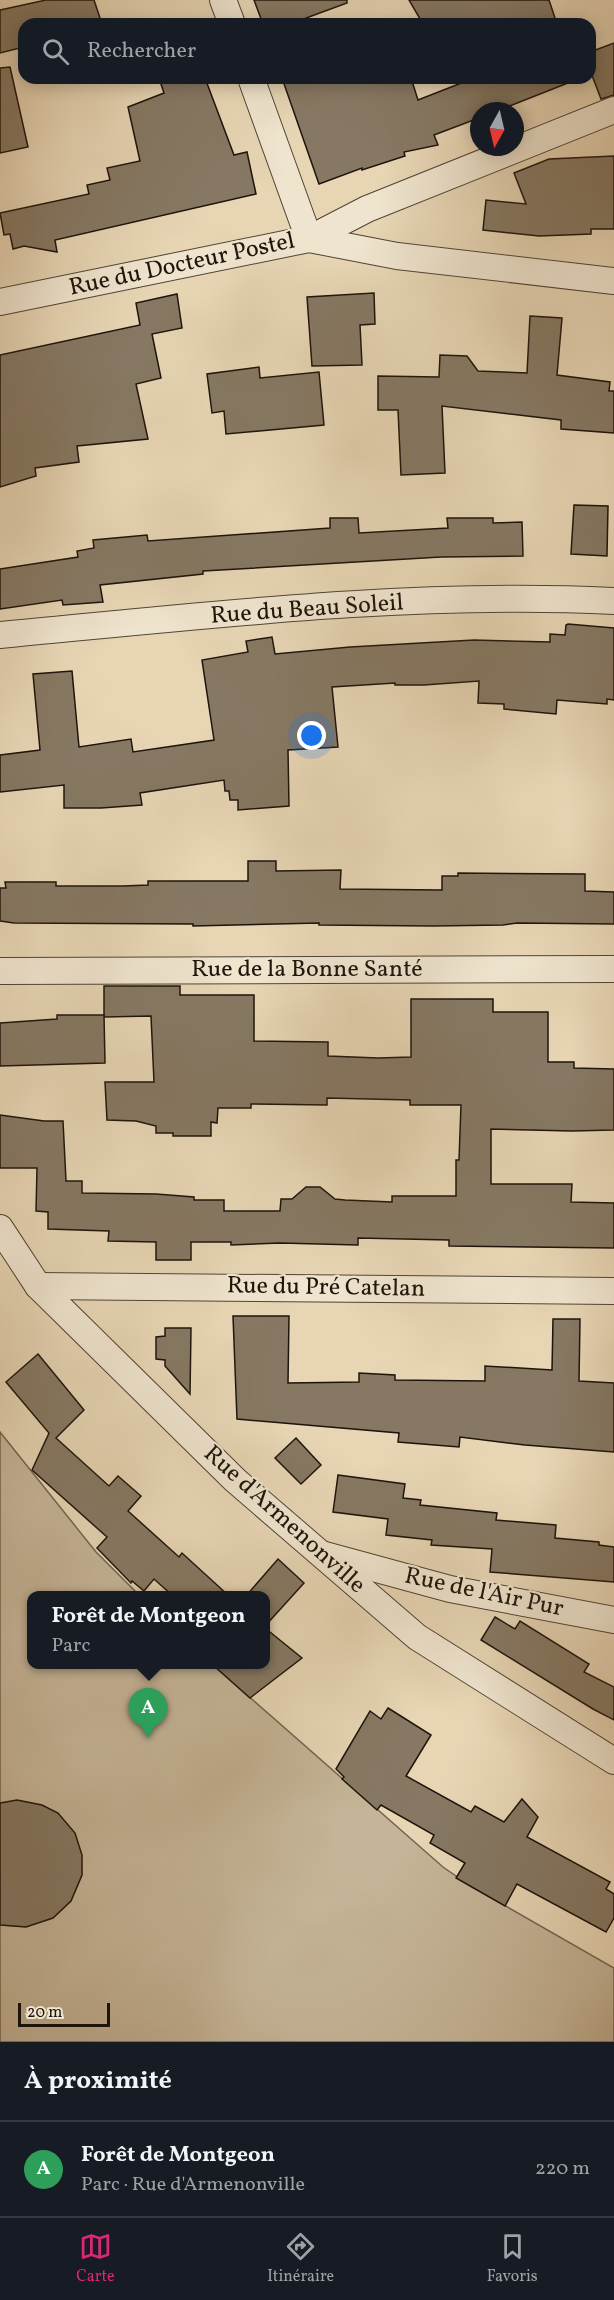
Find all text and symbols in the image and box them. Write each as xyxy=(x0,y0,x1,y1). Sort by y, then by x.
search box xyxy=(18,18,596,84)
icon: search xyxy=(39,35,72,68)
text: Rechercher xyxy=(87,36,196,67)
north arrow xyxy=(470,102,524,156)
street label: Rue du Docteur Postel xyxy=(66,224,298,306)
street label: Rue du Beau Soleil xyxy=(209,586,405,634)
your location xyxy=(297,721,326,750)
street label: Rue de la Bonne Santé xyxy=(191,953,423,987)
street label: Rue du Pré Catelan xyxy=(226,1269,426,1307)
street label: Rue d'Armenonville xyxy=(195,1438,373,1602)
street label: Rue de l'Air Pur xyxy=(401,1560,567,1626)
popup xyxy=(27,1591,270,1669)
text: Forêt de Montgeon xyxy=(52,1601,245,1632)
text: Parc xyxy=(52,1632,90,1660)
pin: A xyxy=(128,1688,168,1738)
scale bar xyxy=(18,2000,110,2028)
text: 20 m xyxy=(27,2002,62,2024)
text: À proximité xyxy=(24,2063,172,2099)
text: Forêt de Montgeon xyxy=(81,2140,275,2171)
text: A xyxy=(36,2155,51,2183)
text: 220 m xyxy=(535,2155,590,2183)
text: Parc · Rue d'Armenonville xyxy=(81,2171,305,2199)
tab: Carte xyxy=(76,2230,115,2288)
tab: Itinéraire xyxy=(267,2230,334,2288)
tab: Favoris xyxy=(487,2230,538,2288)

